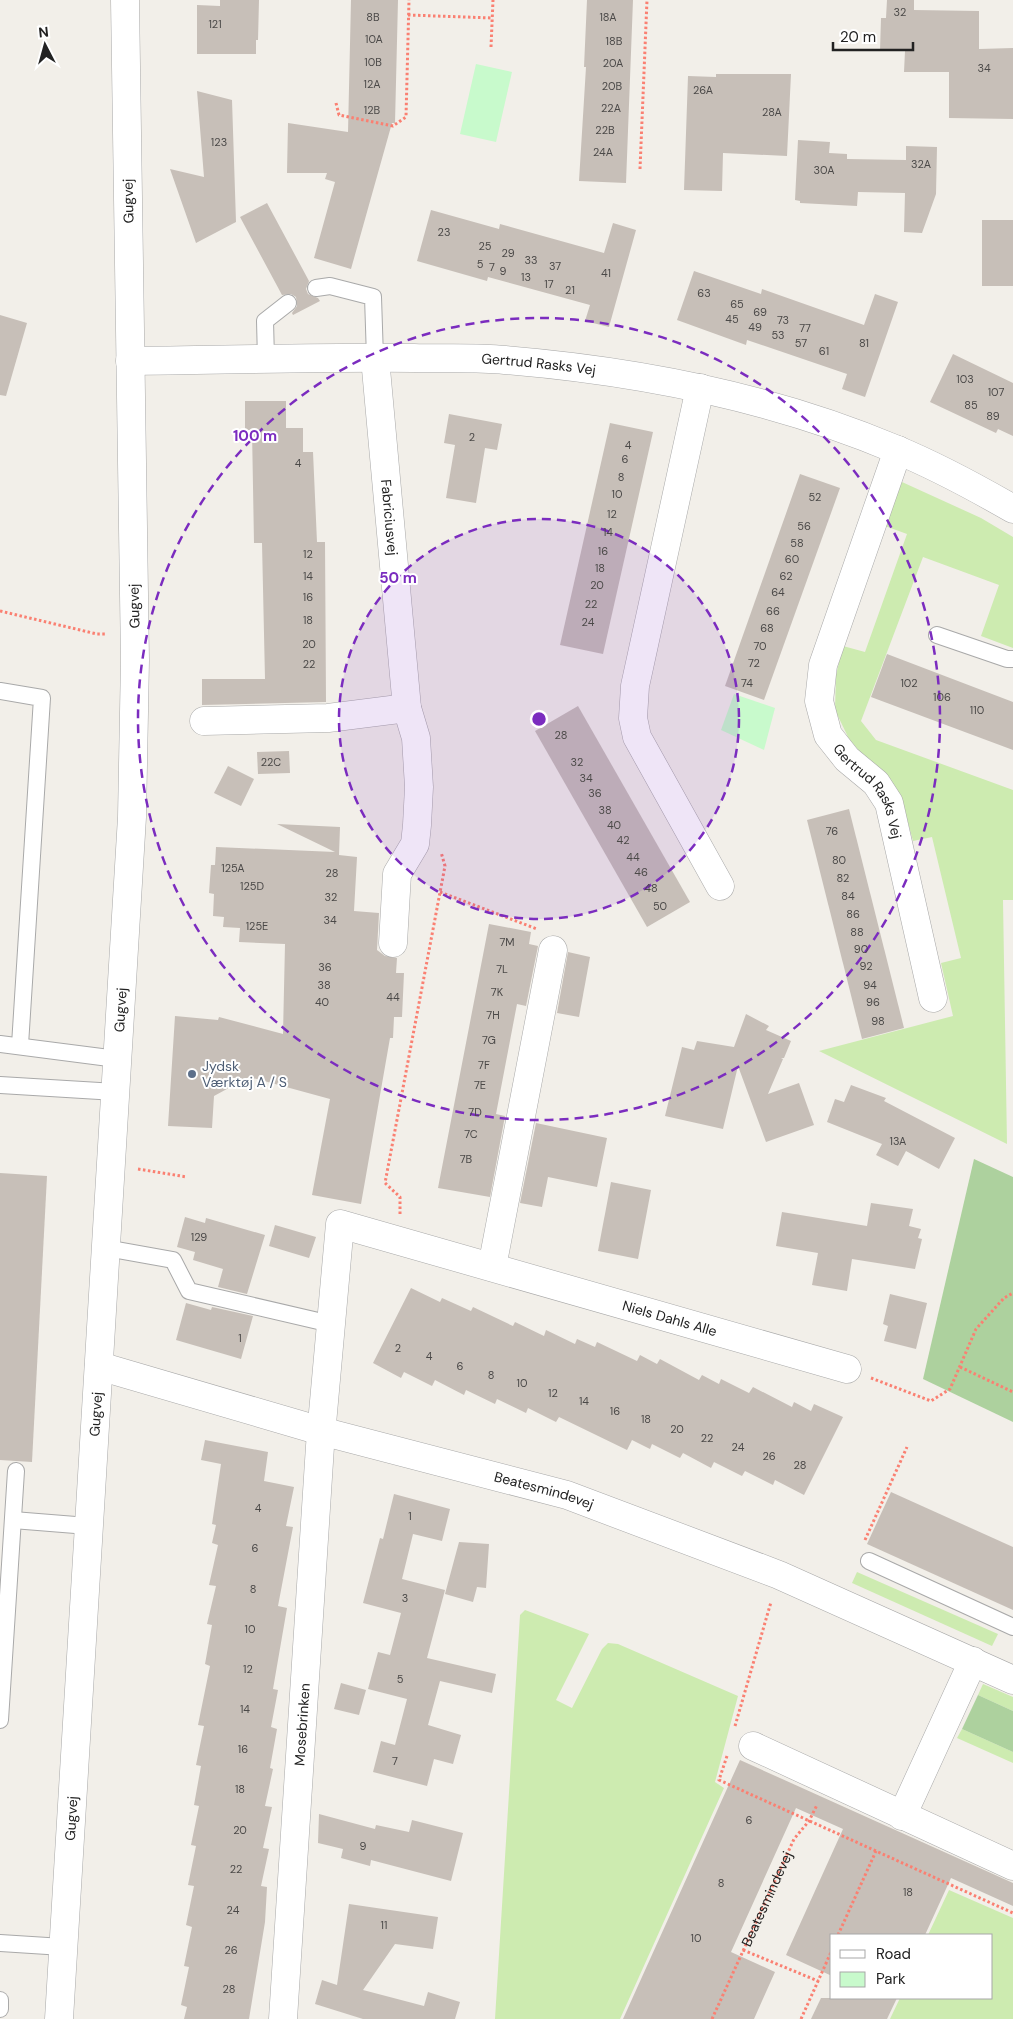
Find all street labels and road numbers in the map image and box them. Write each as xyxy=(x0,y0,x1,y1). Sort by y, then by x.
street label: Gugvej xyxy=(119,178,137,224)
street label: Gertrud Rasks Vej xyxy=(481,350,597,379)
street label: Fabriciusvej xyxy=(377,478,402,556)
street label: Gugvej xyxy=(125,583,143,629)
street label: Gertrud Rasks Vej xyxy=(829,740,906,840)
street label: Gugvej xyxy=(110,987,131,1033)
street label: Niels Dahls Alle xyxy=(620,1296,719,1340)
street label: Gugvej xyxy=(85,1391,106,1437)
street label: Beatesmindevej xyxy=(492,1467,596,1513)
street label: Mosebrinken xyxy=(290,1683,314,1767)
street label: Gugvej xyxy=(61,1795,82,1841)
street label: Beatesmindevej xyxy=(737,1848,796,1949)

